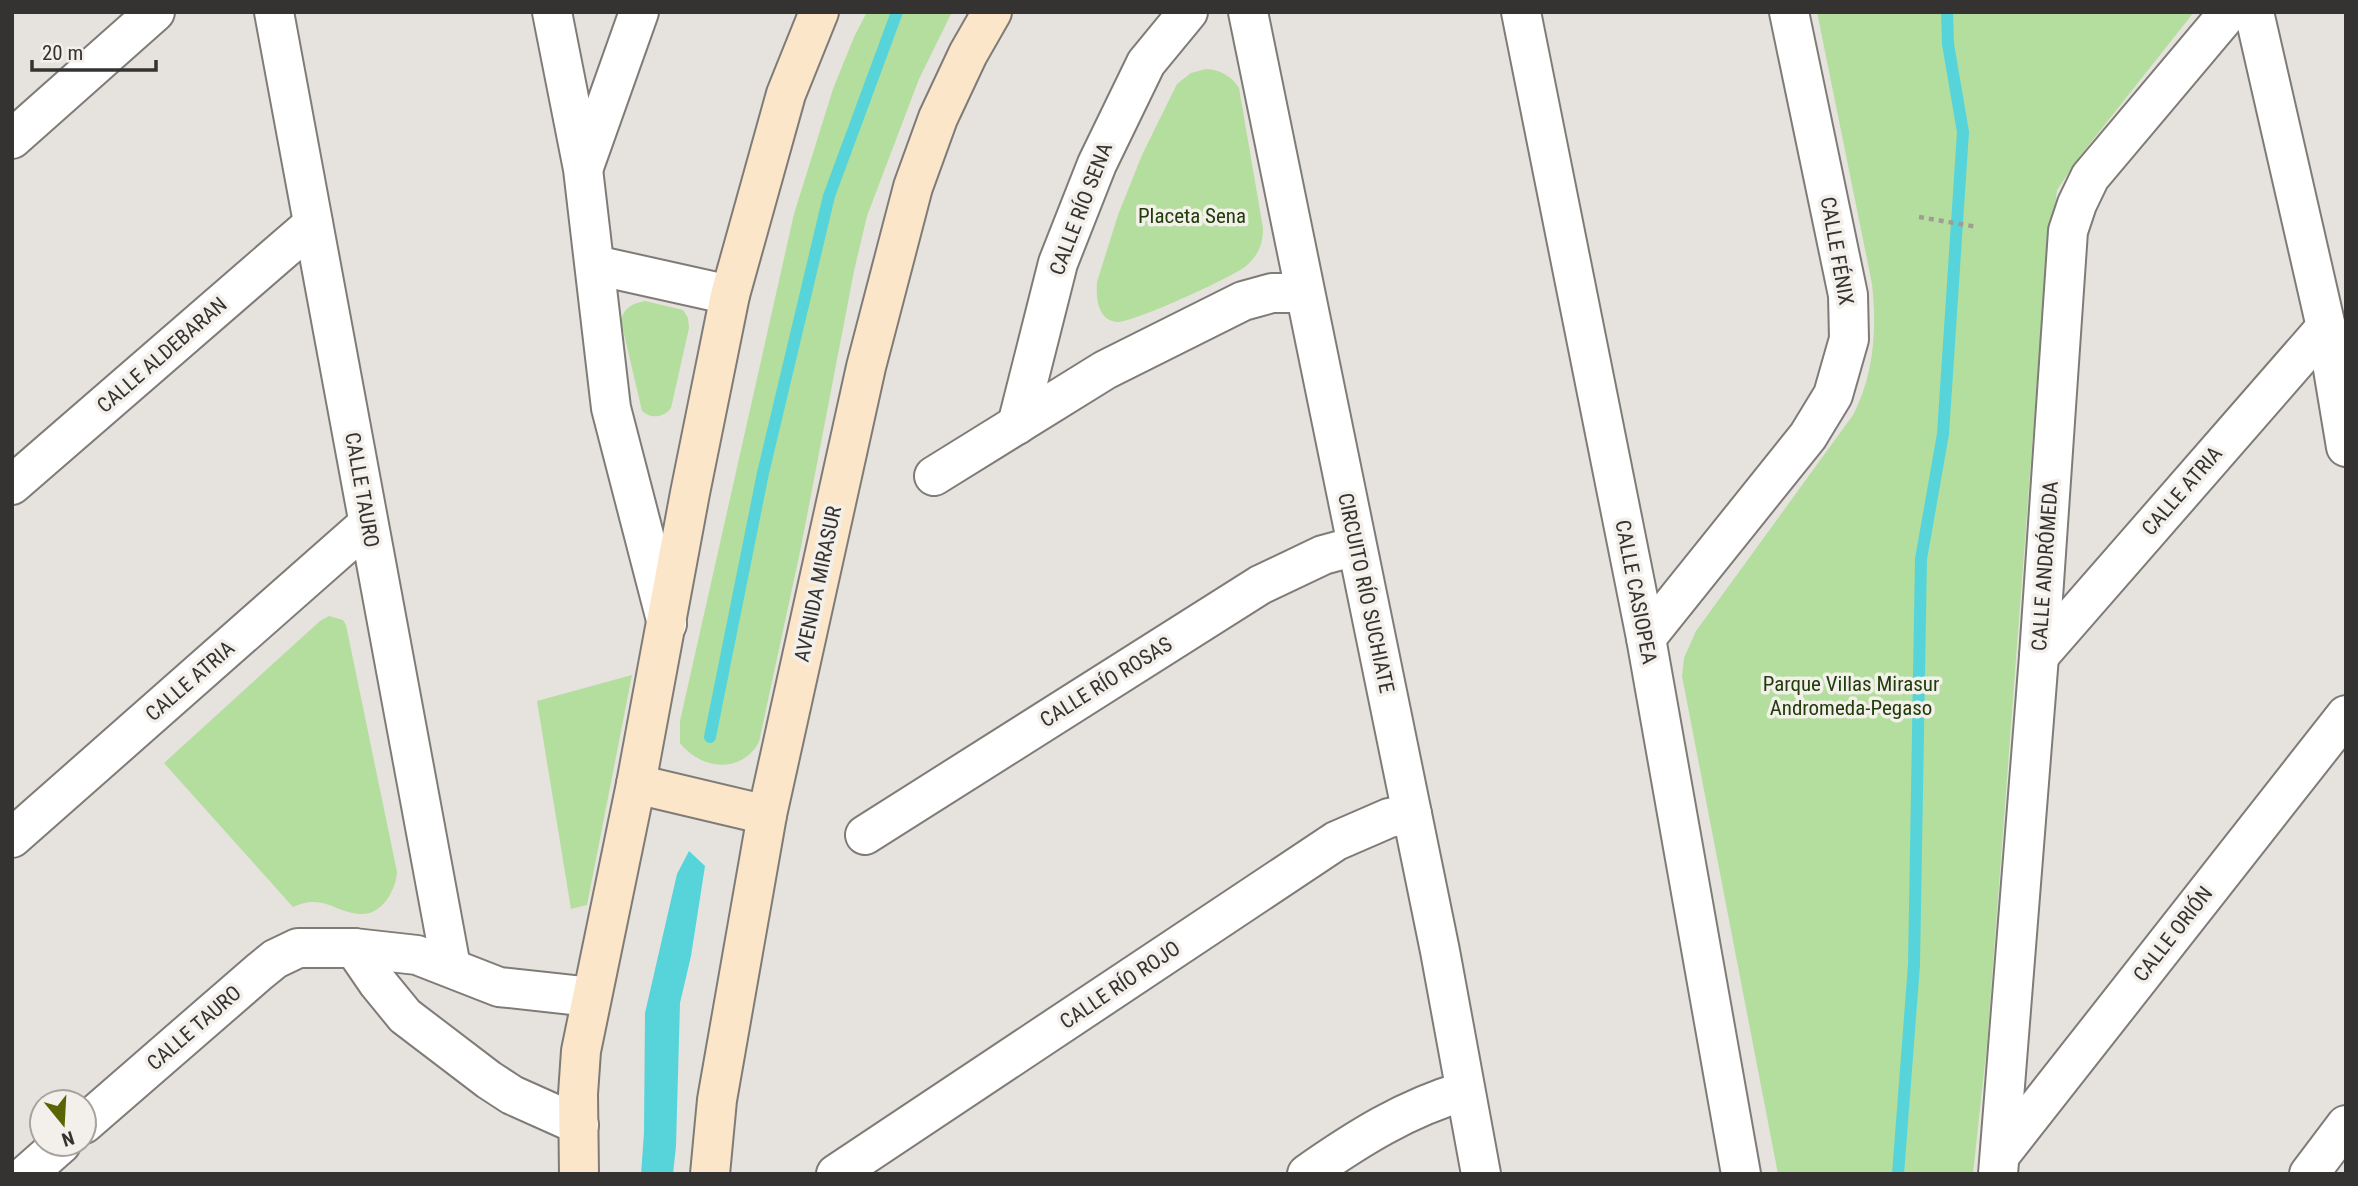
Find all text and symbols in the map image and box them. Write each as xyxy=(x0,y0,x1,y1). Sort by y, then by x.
scale bar xyxy=(32,28,156,72)
text: 20 m xyxy=(42,41,83,65)
street label: CALLE RÍO SENA xyxy=(1045,139,1117,279)
street label: CALLE FÉNIX xyxy=(1816,195,1858,307)
park label: Placeta Sena xyxy=(1138,204,1246,228)
street label: CALLE ALDEBARAN xyxy=(92,292,232,418)
street label: CALLE TAURO xyxy=(340,431,384,549)
street label: CALLE ATRIA xyxy=(2137,442,2227,540)
street label: CALLE ANDRÓMEDA xyxy=(2027,480,2063,652)
street label: CIRCUITO RÍO SUCHIATE xyxy=(1333,491,1399,695)
street label: AVENIDA MIRASUR xyxy=(790,504,846,664)
street label: CALLE CASIOPEA xyxy=(1610,518,1662,666)
street label: CALLE RÍO ROSAS xyxy=(1036,632,1176,732)
street label: CALLE ATRIA xyxy=(141,636,239,726)
park label: Parque Villas Mirasur Andromeda-Pegaso xyxy=(1763,672,1939,720)
street label: CALLE ORIÓN xyxy=(2128,882,2218,986)
street label: CALLE RÍO ROJO xyxy=(1055,936,1185,1034)
street label: CALLE TAURO xyxy=(142,981,246,1075)
north arrow xyxy=(28,1088,98,1158)
text: N xyxy=(59,1126,77,1151)

